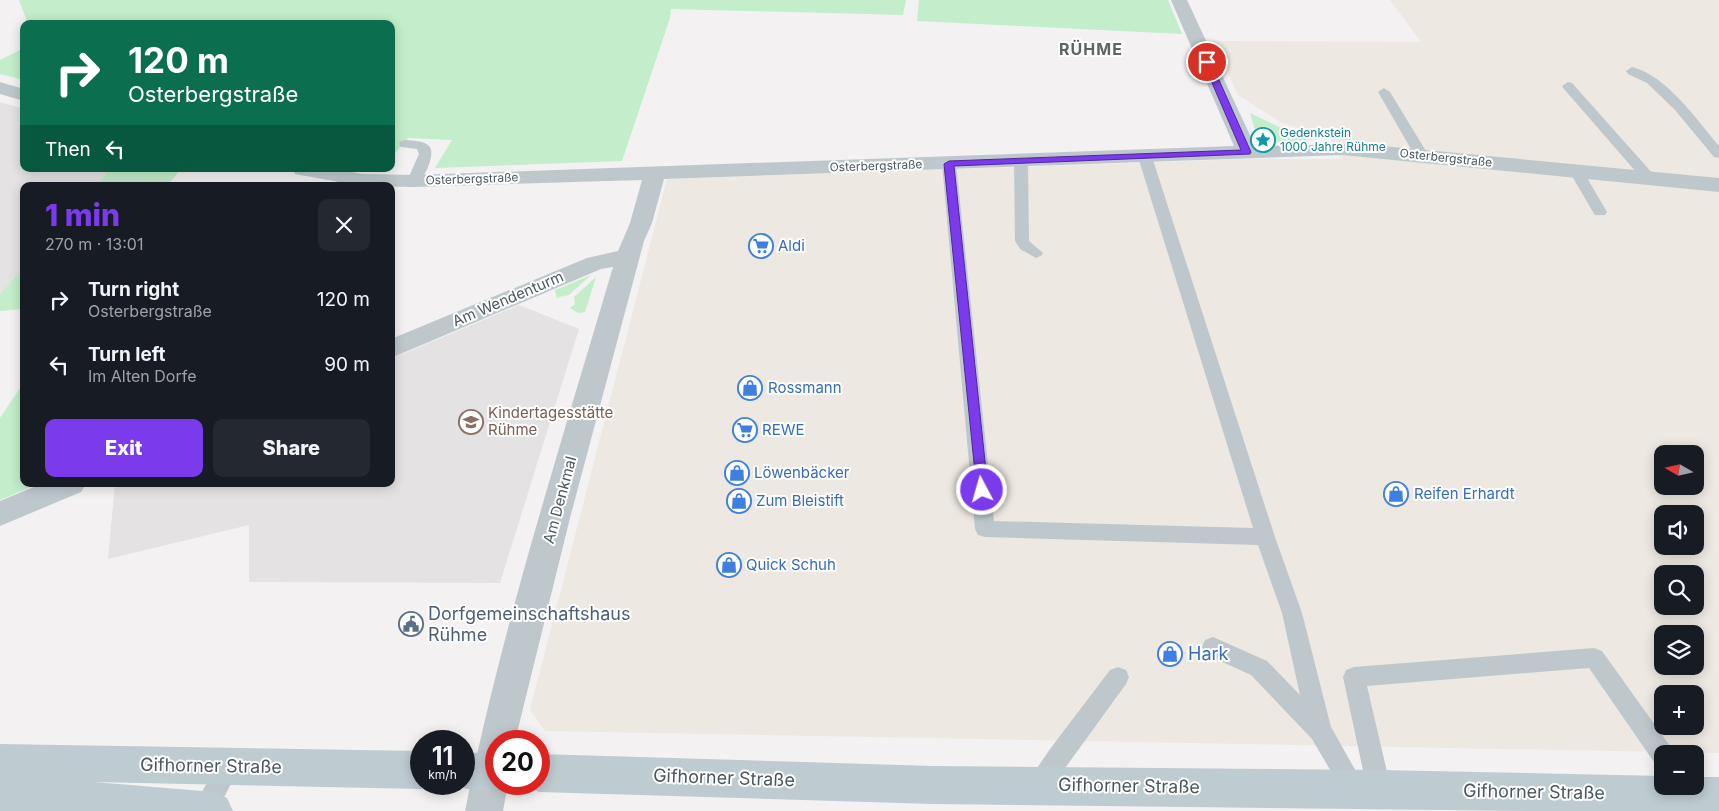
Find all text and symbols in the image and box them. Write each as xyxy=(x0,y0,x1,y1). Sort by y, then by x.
text: 120 m xyxy=(128,39,229,81)
district label: RÜHME xyxy=(1059,39,1123,59)
icon: right xyxy=(45,40,110,105)
pin xyxy=(1186,41,1228,83)
icon: arrive xyxy=(1193,48,1221,76)
text: Osterbergstraße xyxy=(128,81,298,107)
place label: Gedenkstein 1000 Jahre Rühme xyxy=(1280,125,1386,154)
place icon: Gedenkstein 1000 Jahre Rühme xyxy=(1250,127,1276,153)
icon: left xyxy=(101,135,129,163)
text: Then xyxy=(45,138,91,161)
street label: Osterbergstraße xyxy=(1399,145,1493,170)
street label: Osterbergstraße xyxy=(829,156,923,175)
street label: Osterbergstraße xyxy=(425,169,519,188)
text: 1 min xyxy=(45,197,120,233)
button: close xyxy=(318,199,370,251)
supermarket icon: Aldi xyxy=(748,233,774,259)
text: 270 m · 13:01 xyxy=(45,234,143,254)
place label: Aldi xyxy=(778,236,805,255)
street label: Am Wendenturm xyxy=(449,267,566,331)
text: Turn right xyxy=(88,278,179,301)
icon: right xyxy=(45,286,73,314)
text: 120 m xyxy=(317,288,370,311)
text: Osterbergstraße xyxy=(88,301,212,321)
text: Turn left xyxy=(88,343,166,366)
icon: left xyxy=(45,351,73,379)
text: 90 m xyxy=(324,353,370,376)
text: Im Alten Dorfe xyxy=(88,366,197,386)
shop icon: Rossmann xyxy=(737,375,763,401)
place label: Rossmann xyxy=(768,378,842,397)
place label: Kindertagesstätte Rühme xyxy=(488,403,613,439)
school or university icon: Kindertagesstätte Rühme xyxy=(458,409,484,435)
supermarket icon: REWE xyxy=(732,417,758,443)
button: Exit xyxy=(45,419,203,477)
button: Share xyxy=(213,419,370,477)
place label: REWE xyxy=(762,420,804,439)
north arrow xyxy=(1654,445,1704,495)
map controls xyxy=(1654,445,1704,795)
street label: Am Denkmal xyxy=(539,454,580,546)
shop icon: Löwenbäcker xyxy=(724,460,750,486)
place label: Löwenbäcker xyxy=(754,463,850,482)
position arrow xyxy=(955,463,1007,515)
shop icon: Reifen Erhardt xyxy=(1383,481,1409,507)
place label: Reifen Erhardt xyxy=(1414,484,1515,503)
shop icon: Zum Bleistift xyxy=(726,488,752,514)
place label: Zum Bleistift xyxy=(756,491,844,510)
button: sound xyxy=(1654,505,1704,555)
shop icon: Quick Schuh xyxy=(716,552,742,578)
place label: Quick Schuh xyxy=(746,555,836,574)
button: search xyxy=(1654,565,1704,615)
place label: Dorfgemeinschaftshaus Rühme xyxy=(428,603,630,645)
public building icon: Dorfgemeinschaftshaus Rühme xyxy=(398,611,424,637)
button: layers xyxy=(1654,625,1704,675)
shop icon: Hark xyxy=(1157,641,1183,667)
place label: Hark xyxy=(1188,643,1229,664)
button: + xyxy=(1654,685,1704,735)
speed limit sign: 20 xyxy=(485,730,550,795)
text: 11 xyxy=(432,741,453,771)
button: − xyxy=(1654,745,1704,795)
street label: Gifhorner Straße xyxy=(140,754,282,777)
street label: Gifhorner Straße xyxy=(653,765,795,790)
text: km/h xyxy=(428,767,457,782)
street label: Gifhorner Straße xyxy=(1058,774,1200,797)
street label: Gifhorner Straße xyxy=(1463,780,1605,803)

